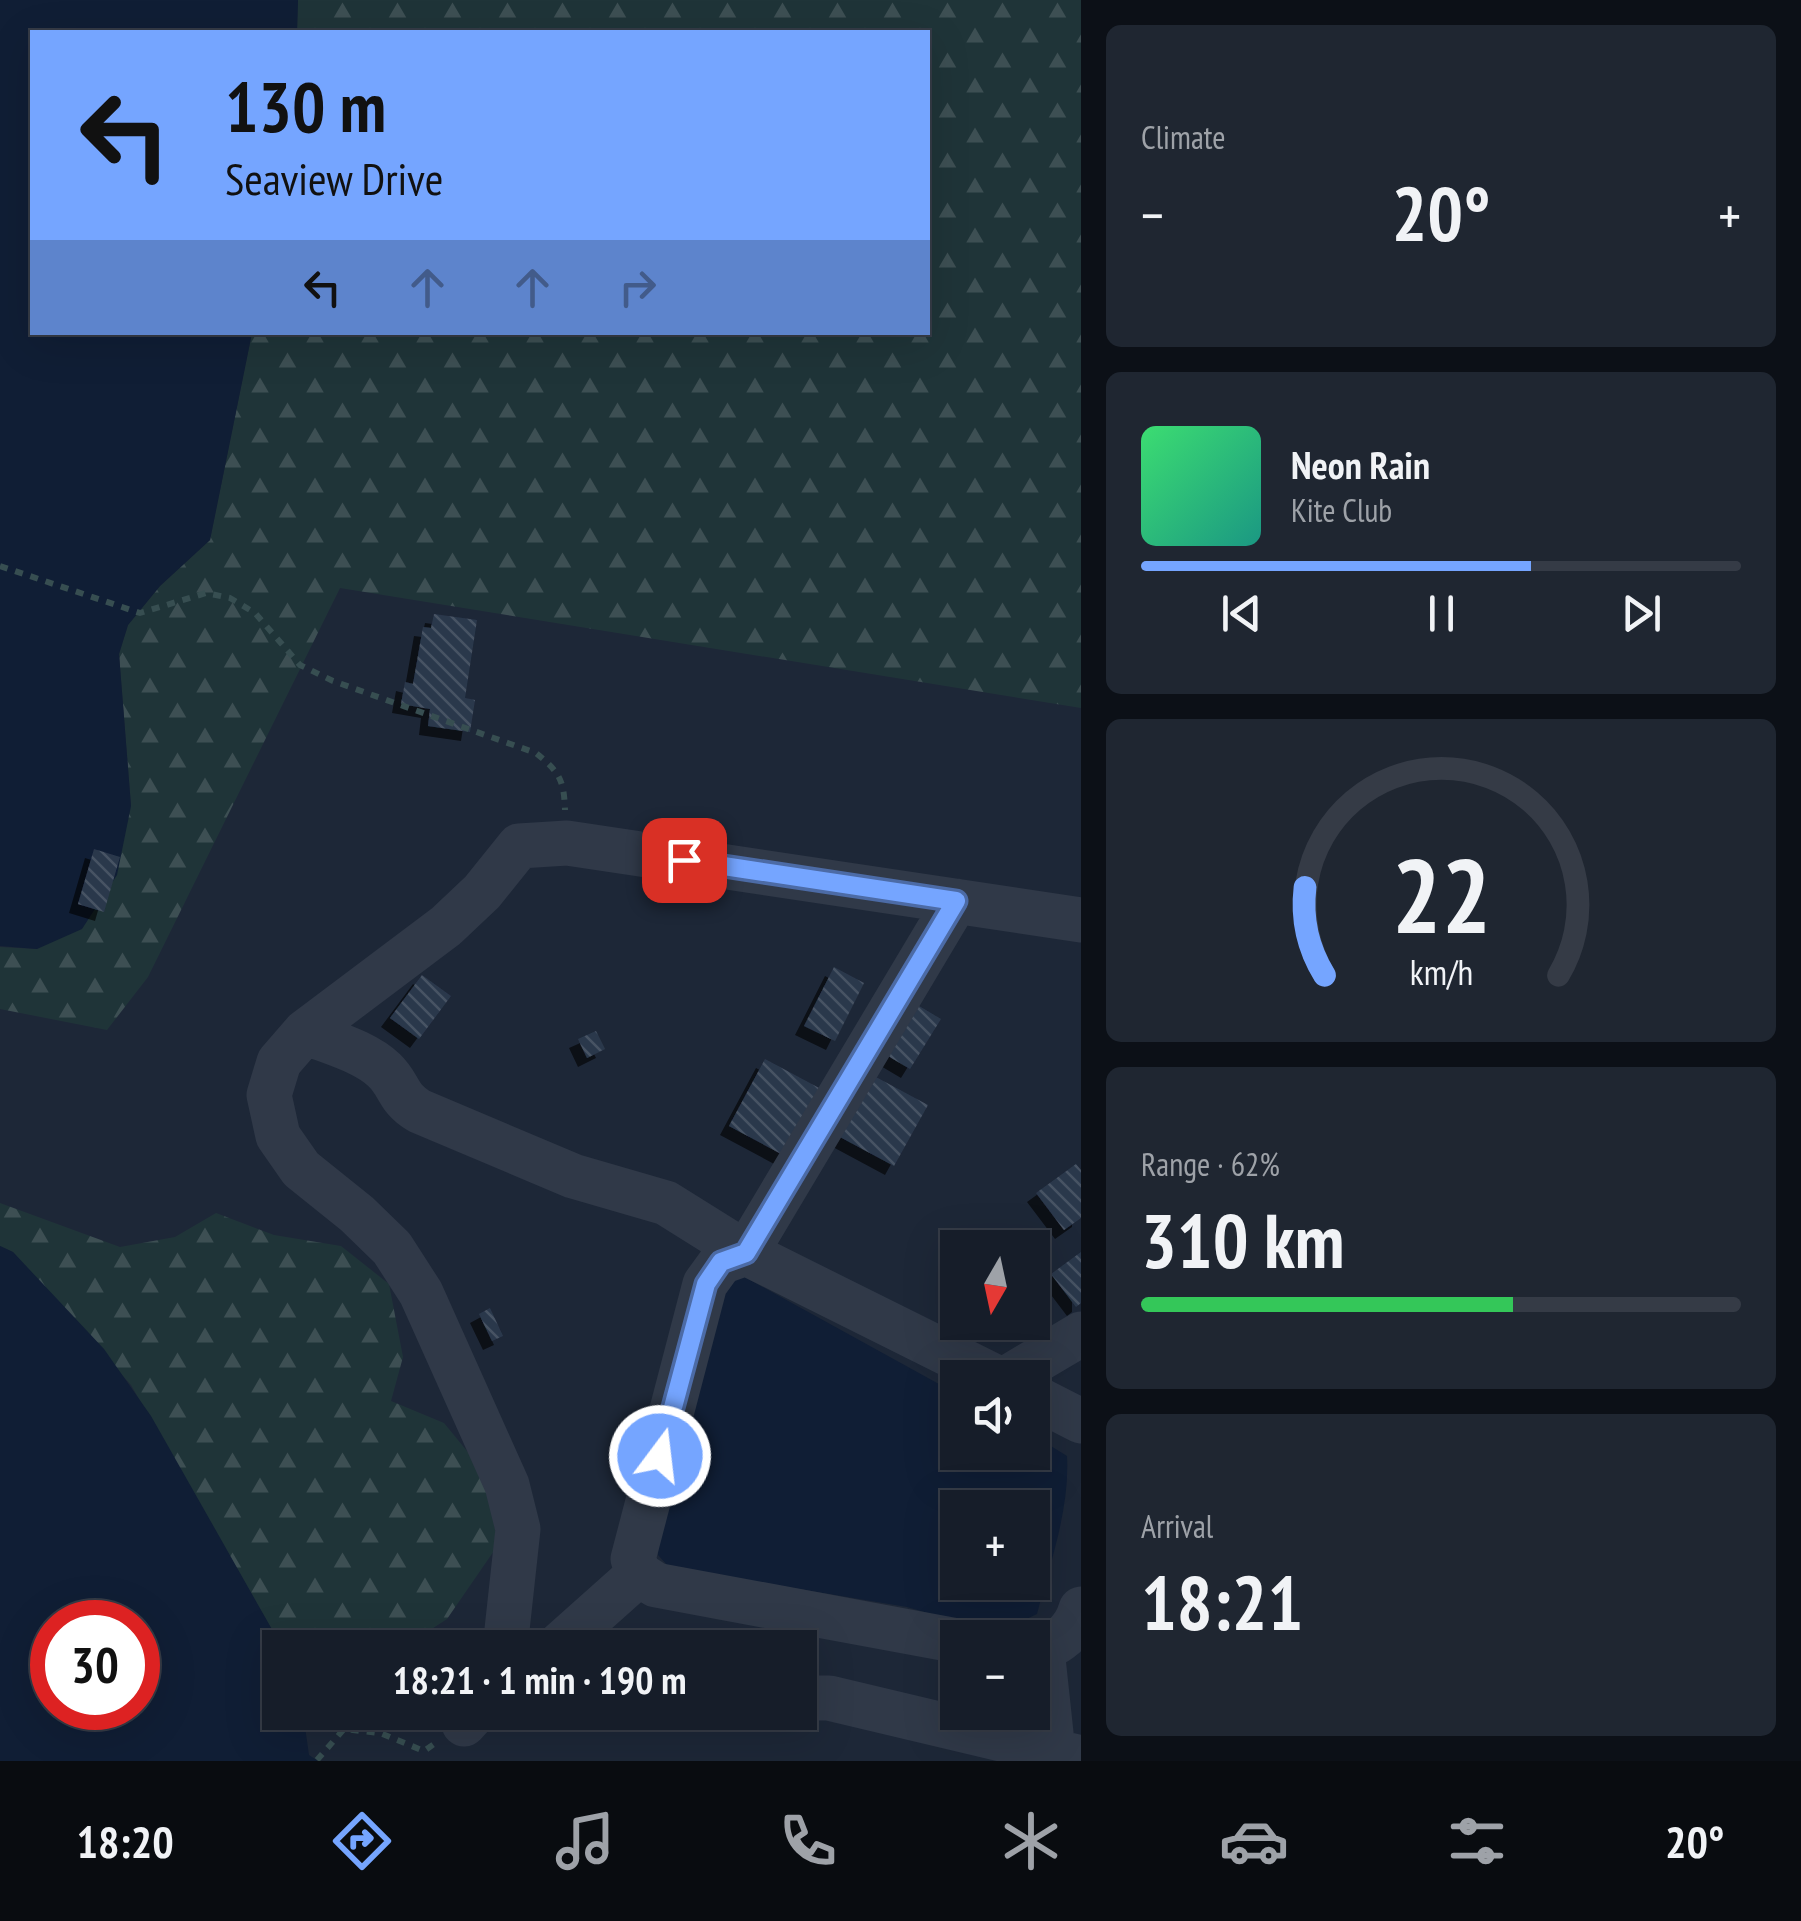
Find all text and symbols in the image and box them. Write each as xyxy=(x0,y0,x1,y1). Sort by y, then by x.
text: 130 m xyxy=(225,61,386,151)
icon: left xyxy=(60,70,190,200)
text: Climate xyxy=(1141,116,1225,158)
text: Seaview Drive xyxy=(225,149,443,207)
text: 20° xyxy=(1391,165,1491,262)
text: − xyxy=(1141,179,1164,250)
text: + xyxy=(1718,179,1741,250)
icon: left xyxy=(295,260,350,315)
icon: ahead xyxy=(400,260,455,315)
icon: ahead xyxy=(505,260,560,315)
icon: right xyxy=(610,260,665,315)
text: Neon Rain xyxy=(1291,440,1430,489)
text: Kite Club xyxy=(1291,489,1392,531)
icon: previous xyxy=(1214,586,1269,641)
icon: pause xyxy=(1414,586,1469,641)
icon: next xyxy=(1614,586,1669,641)
pin xyxy=(642,818,727,903)
text: 22 xyxy=(1391,827,1491,962)
icon: arrive xyxy=(657,833,712,888)
text: km/h xyxy=(1409,949,1473,995)
text: Range · 62% xyxy=(1141,1143,1280,1185)
text: 310 km xyxy=(1141,1192,1345,1289)
north arrow xyxy=(940,1230,1050,1340)
map controls xyxy=(940,1230,1050,1730)
button: sound xyxy=(940,1360,1050,1470)
position arrow xyxy=(608,1404,712,1508)
button: + xyxy=(940,1490,1050,1600)
text: Arrival xyxy=(1141,1505,1213,1547)
text: 18:21 xyxy=(1141,1554,1303,1651)
speed limit sign: 30 xyxy=(30,1600,160,1730)
button: − xyxy=(940,1620,1050,1730)
text: 18:21 · 1 min · 190 m xyxy=(393,1655,686,1704)
icon: directions xyxy=(327,1806,397,1876)
icon: music xyxy=(550,1806,620,1876)
icon: phone xyxy=(773,1806,843,1876)
icon: climate xyxy=(996,1806,1066,1876)
icon: car xyxy=(1219,1806,1289,1876)
icon: filters xyxy=(1442,1806,1512,1876)
text: 18:20 xyxy=(77,1812,174,1870)
text: 20° xyxy=(1665,1812,1724,1870)

